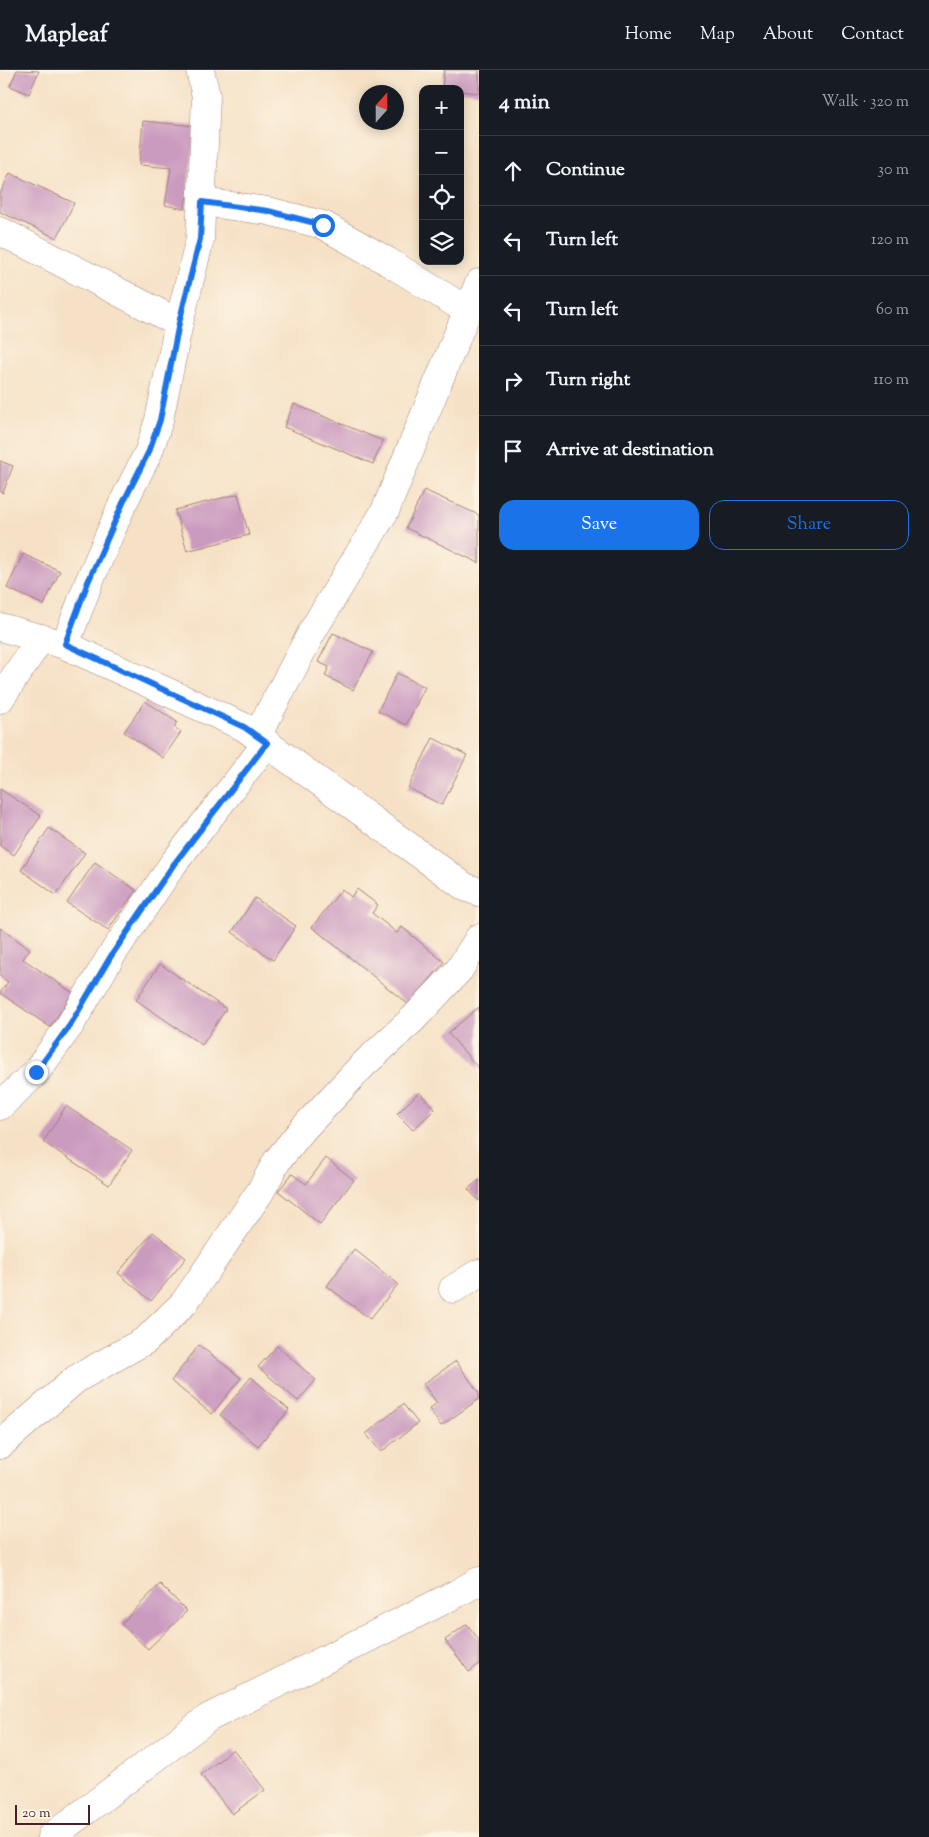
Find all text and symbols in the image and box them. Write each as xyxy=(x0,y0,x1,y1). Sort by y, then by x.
text: Mapleaf xyxy=(25,18,108,52)
text: Home xyxy=(625,22,672,48)
text: Map xyxy=(700,22,735,48)
text: About xyxy=(763,22,813,48)
text: Contact xyxy=(841,22,904,48)
north arrow xyxy=(359,85,404,130)
map controls xyxy=(419,85,464,265)
button: + xyxy=(419,85,464,130)
text: 4 min xyxy=(499,88,550,118)
text: Walk · 320 m xyxy=(822,91,909,114)
button: − xyxy=(419,130,464,175)
icon: ahead xyxy=(499,157,527,185)
text: Continue xyxy=(546,157,625,184)
text: 30 m xyxy=(878,159,909,182)
button: locate xyxy=(419,175,464,220)
route start xyxy=(312,214,335,237)
button: layers xyxy=(419,220,464,265)
icon: left xyxy=(499,227,527,255)
text: Turn left xyxy=(546,227,618,254)
text: 120 m xyxy=(871,229,909,252)
icon: left xyxy=(499,297,527,325)
text: Turn left xyxy=(546,297,618,324)
text: 60 m xyxy=(876,299,909,322)
icon: right xyxy=(499,367,527,395)
text: Turn right xyxy=(546,367,630,394)
text: 110 m xyxy=(873,369,909,392)
icon: arrive xyxy=(499,437,527,465)
text: Arrive at destination xyxy=(546,437,714,464)
button: Save xyxy=(499,500,699,550)
button: Share xyxy=(709,500,909,550)
route end xyxy=(25,1061,48,1084)
scale bar xyxy=(15,1802,90,1825)
text: 20 m xyxy=(22,1804,51,1824)

